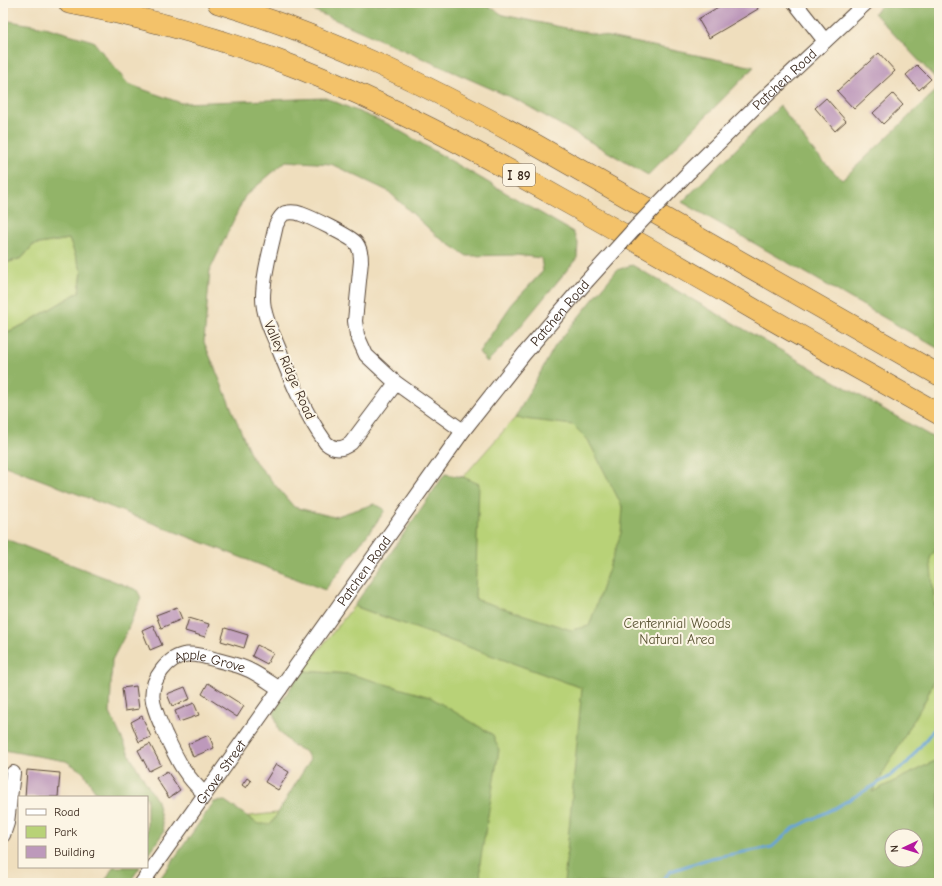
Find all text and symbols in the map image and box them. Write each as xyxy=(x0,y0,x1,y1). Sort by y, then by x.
street label: Patchen Road xyxy=(749,45,820,114)
road number: I 89 xyxy=(503,164,535,186)
street label: Patchen Road xyxy=(527,276,593,350)
street label: Valley Ridge Road xyxy=(260,318,319,422)
street label: Patchen Road xyxy=(333,533,395,609)
park label: Centennial Woods Natural Area xyxy=(623,615,731,648)
street label: Apple Grove xyxy=(172,646,248,677)
street label: Grove Street xyxy=(193,736,250,808)
legend xyxy=(18,796,148,868)
text: Road xyxy=(54,805,80,819)
text: Park xyxy=(54,825,77,839)
north arrow xyxy=(884,828,924,868)
text: Building xyxy=(54,845,95,859)
text: N xyxy=(888,845,901,853)

